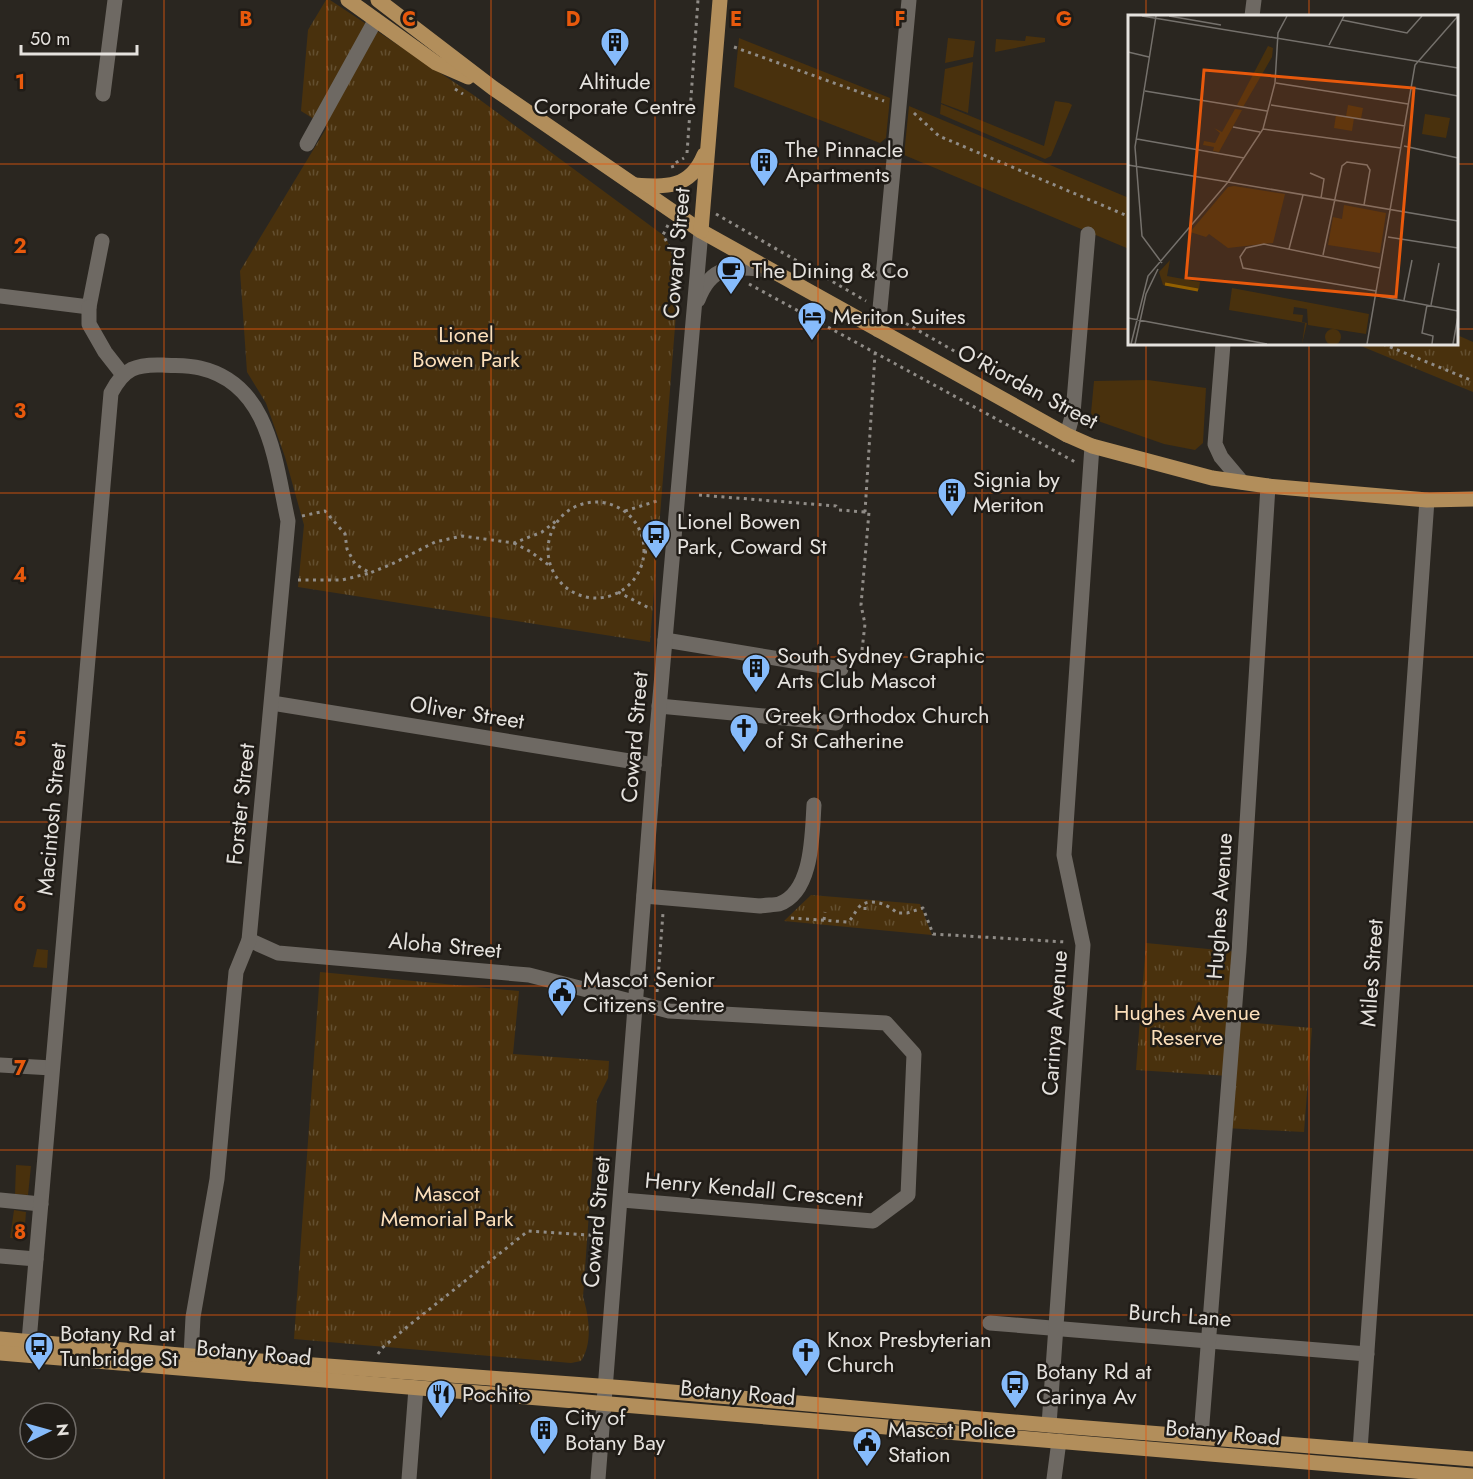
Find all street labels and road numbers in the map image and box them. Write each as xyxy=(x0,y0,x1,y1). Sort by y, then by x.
street label: Coward Street xyxy=(654,185,698,320)
street label: O'Riordan Street xyxy=(952,335,1105,437)
street label: Coward Street xyxy=(612,669,656,804)
street label: Oliver Street xyxy=(407,687,527,737)
street label: Macintosh Street xyxy=(28,741,74,897)
street label: Forster Street xyxy=(218,741,262,866)
street label: Hughes Avenue xyxy=(1198,832,1240,980)
street label: Miles Street xyxy=(1351,917,1391,1028)
street label: Aloha Street xyxy=(387,924,503,966)
street label: Carinya Avenue xyxy=(1033,949,1075,1097)
street label: Coward Street xyxy=(574,1154,618,1289)
street label: Henry Kendall Crescent xyxy=(644,1164,865,1215)
street label: Burch Lane xyxy=(1127,1295,1233,1335)
street label: Botany Road xyxy=(195,1331,313,1373)
street label: Botany Road xyxy=(679,1371,797,1413)
street label: Botany Road xyxy=(1164,1411,1282,1453)

